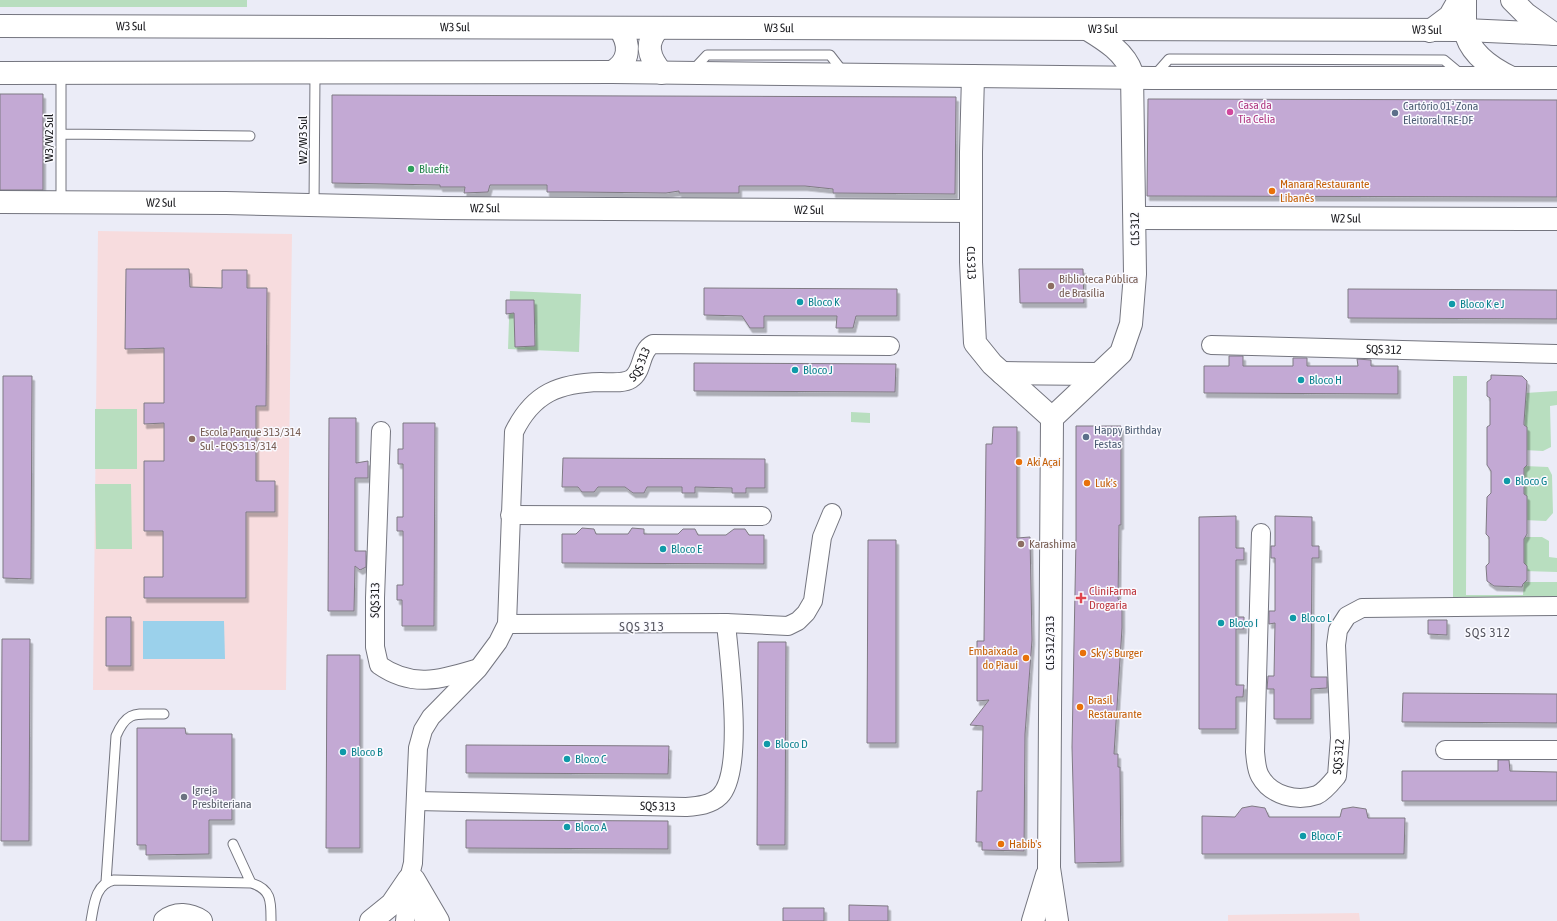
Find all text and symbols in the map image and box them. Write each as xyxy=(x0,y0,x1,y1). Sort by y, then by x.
street label: W3 Sul xyxy=(116,19,147,33)
street label: W3 Sul xyxy=(440,20,471,34)
street label: W3 Sul xyxy=(764,21,795,35)
street label: W3 Sul xyxy=(1088,22,1119,36)
street label: W3 Sul xyxy=(1412,23,1443,37)
place label: Casa da Tia Celia xyxy=(1238,98,1275,126)
place label: Cartório 01ª Zona Eleitoral TRE-DF xyxy=(1403,99,1478,127)
marker: Casa da Tia Celia xyxy=(1225,107,1235,117)
marker: Cartório 01ª Zona Eleitoral TRE-DF xyxy=(1390,108,1400,118)
street label: W3/W2 Sul xyxy=(42,113,56,162)
street label: W2/W3 Sul xyxy=(296,115,310,164)
place label: Bluefit xyxy=(419,162,449,176)
marker: Bluefit xyxy=(406,164,416,174)
place label: Manara Restaurante Libanês xyxy=(1280,177,1370,205)
marker: Manara Restaurante Libanês xyxy=(1267,186,1277,196)
street label: W2 Sul xyxy=(146,196,177,210)
street label: W2 Sul xyxy=(470,201,501,215)
street label: W2 Sul xyxy=(794,203,825,217)
street label: W2 Sul xyxy=(1331,211,1362,226)
street label: CLS 312 xyxy=(1128,212,1142,246)
street label: CLS 313 xyxy=(964,246,979,280)
place label: Biblioteca Pública de Brasília xyxy=(1059,272,1138,300)
marker: Biblioteca Pública de Brasília xyxy=(1046,281,1056,291)
place label: Bloco K xyxy=(808,295,840,309)
marker: Bloco K xyxy=(795,297,805,307)
place label: Bloco K e J xyxy=(1460,297,1505,311)
marker: Bloco K e J xyxy=(1447,299,1457,309)
street label: SQS 312 xyxy=(1366,342,1402,357)
street label: SQS 313 xyxy=(627,344,653,385)
place label: Bloco J xyxy=(803,363,833,377)
marker: Bloco J xyxy=(790,365,800,375)
place label: Bloco H xyxy=(1309,373,1342,387)
marker: Bloco H xyxy=(1296,375,1306,385)
place label: Happy Birthday Festas xyxy=(1094,423,1162,451)
place label: Escola Parque 313/314 Sul - EQS 313/314 xyxy=(200,425,301,453)
marker: Happy Birthday Festas xyxy=(1081,432,1091,442)
marker: Escola Parque 313/314 Sul - EQS 313/314 xyxy=(187,434,197,444)
place label: Aki Açaí xyxy=(1027,455,1061,469)
marker: Aki Açaí xyxy=(1014,457,1024,467)
place label: Bloco G xyxy=(1515,474,1547,488)
place label: Luk's xyxy=(1095,476,1117,490)
marker: Bloco G xyxy=(1502,476,1512,486)
marker: Luk's xyxy=(1082,478,1092,488)
place label: Karashima xyxy=(1029,537,1076,551)
marker: Karashima xyxy=(1016,539,1026,549)
place label: Bloco E xyxy=(671,542,702,556)
marker: Bloco E xyxy=(658,544,668,554)
street label: SQS 313 xyxy=(368,582,382,618)
place label: CliniFarma Drogaria xyxy=(1089,584,1137,612)
marker: CliniFarma Drogaria xyxy=(1076,593,1086,603)
place label: Bloco L xyxy=(1301,611,1332,625)
marker: Bloco L xyxy=(1288,613,1298,623)
street label: CLS 312/313 xyxy=(1043,616,1057,670)
place label: Bloco I xyxy=(1229,616,1258,630)
marker: Bloco I xyxy=(1216,618,1226,628)
district label: SQS 313 xyxy=(619,619,665,634)
district label: SQS 312 xyxy=(1465,625,1511,640)
place label: Embaixada do Piauí xyxy=(969,644,1018,672)
place label: Sky's Burger xyxy=(1091,646,1143,660)
marker: Sky's Burger xyxy=(1078,648,1088,658)
marker: Embaixada do Piauí xyxy=(1021,653,1031,663)
place label: Brasil Restaurante xyxy=(1088,693,1142,721)
marker: Brasil Restaurante xyxy=(1075,702,1085,712)
place label: Bloco D xyxy=(775,737,808,751)
street label: SQS 312 xyxy=(1330,738,1347,775)
marker: Bloco D xyxy=(762,739,772,749)
place label: Bloco B xyxy=(351,745,383,759)
marker: Bloco B xyxy=(338,747,348,757)
place label: Bloco C xyxy=(575,752,607,766)
marker: Bloco C xyxy=(562,754,572,764)
place label: Igreja Presbiteriana xyxy=(192,783,252,811)
marker: Igreja Presbiteriana xyxy=(179,792,189,802)
street label: SQS 313 xyxy=(640,799,676,814)
place label: Bloco A xyxy=(575,820,607,834)
marker: Bloco A xyxy=(562,822,572,832)
place label: Bloco F xyxy=(1311,829,1342,843)
marker: Bloco F xyxy=(1298,831,1308,841)
place label: Habib's xyxy=(1009,837,1041,851)
marker: Habib's xyxy=(996,839,1006,849)

